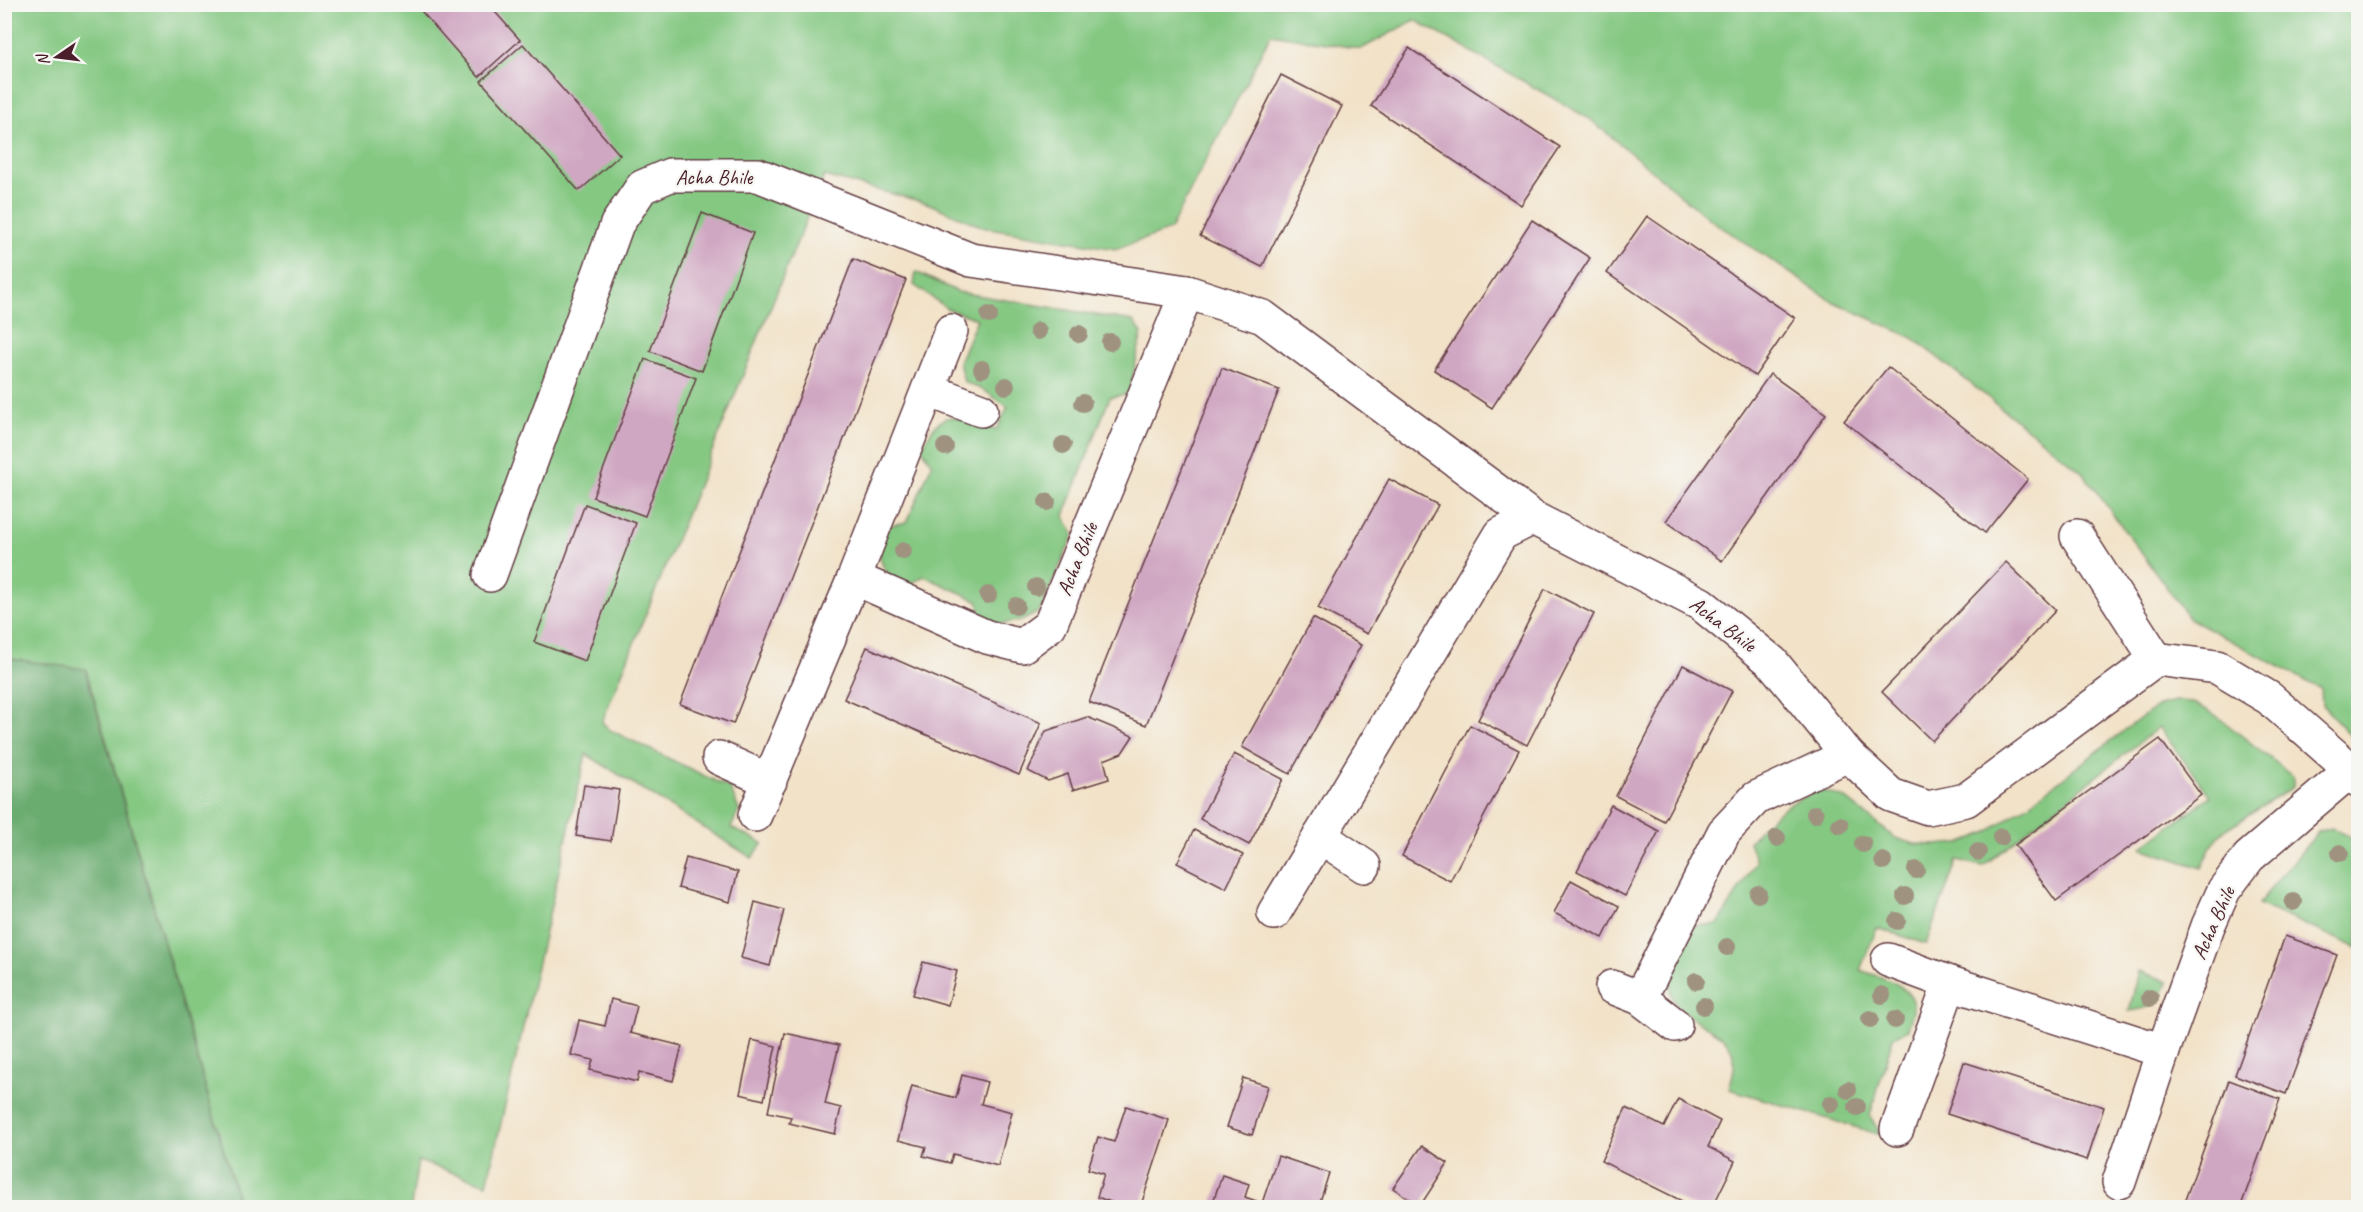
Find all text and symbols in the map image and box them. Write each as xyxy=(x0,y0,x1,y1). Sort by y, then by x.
north arrow xyxy=(27,27,87,87)
text: N xyxy=(32,50,54,68)
street label: Acha Bhile xyxy=(676,164,753,190)
street label: Acha Bhile xyxy=(1051,518,1104,599)
street label: Acha Bhile xyxy=(1685,591,1762,658)
street label: Acha Bhile xyxy=(2186,882,2241,963)

